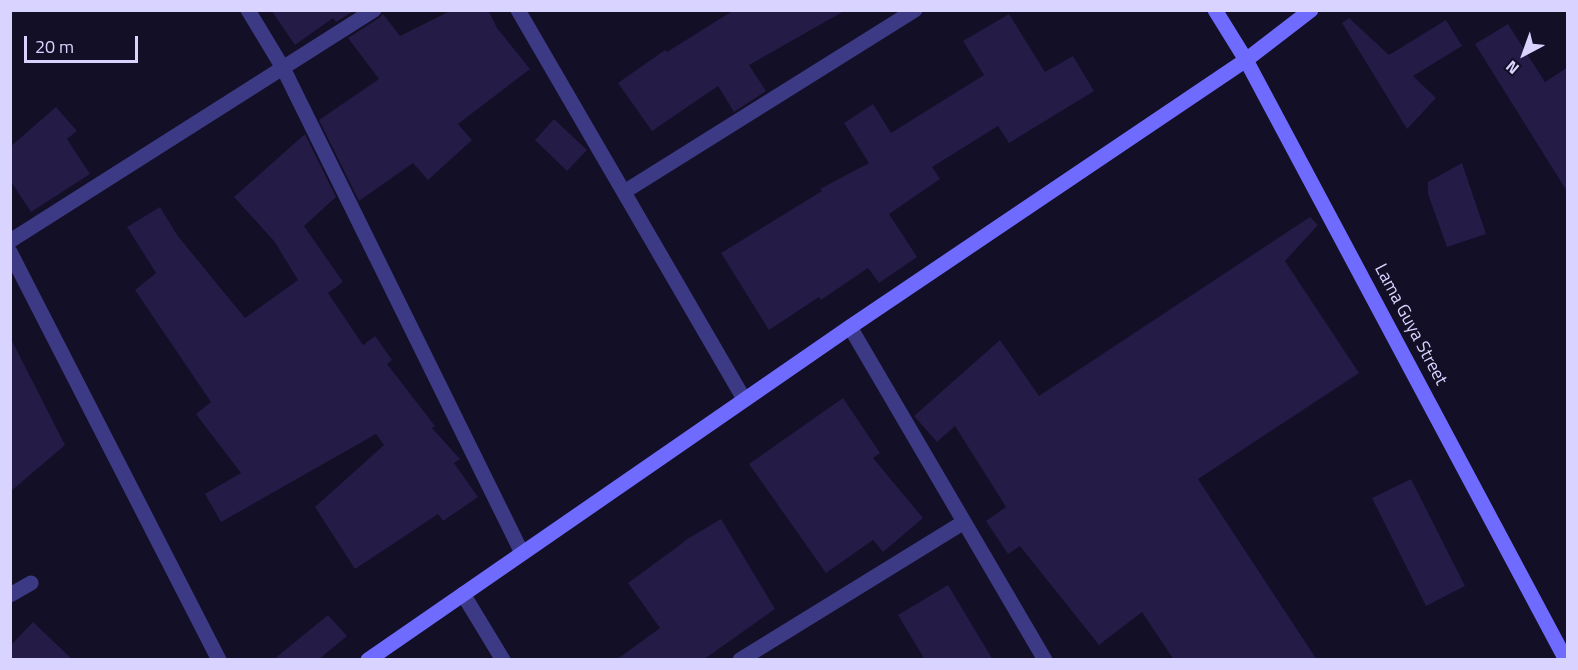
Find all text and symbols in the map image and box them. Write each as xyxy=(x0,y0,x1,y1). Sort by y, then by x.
scale bar xyxy=(27,24,141,62)
north arrow xyxy=(1494,24,1554,84)
text: 20 m xyxy=(35,33,74,60)
text: N xyxy=(1500,55,1524,80)
street label: Lama Guya Street xyxy=(1369,261,1451,389)

